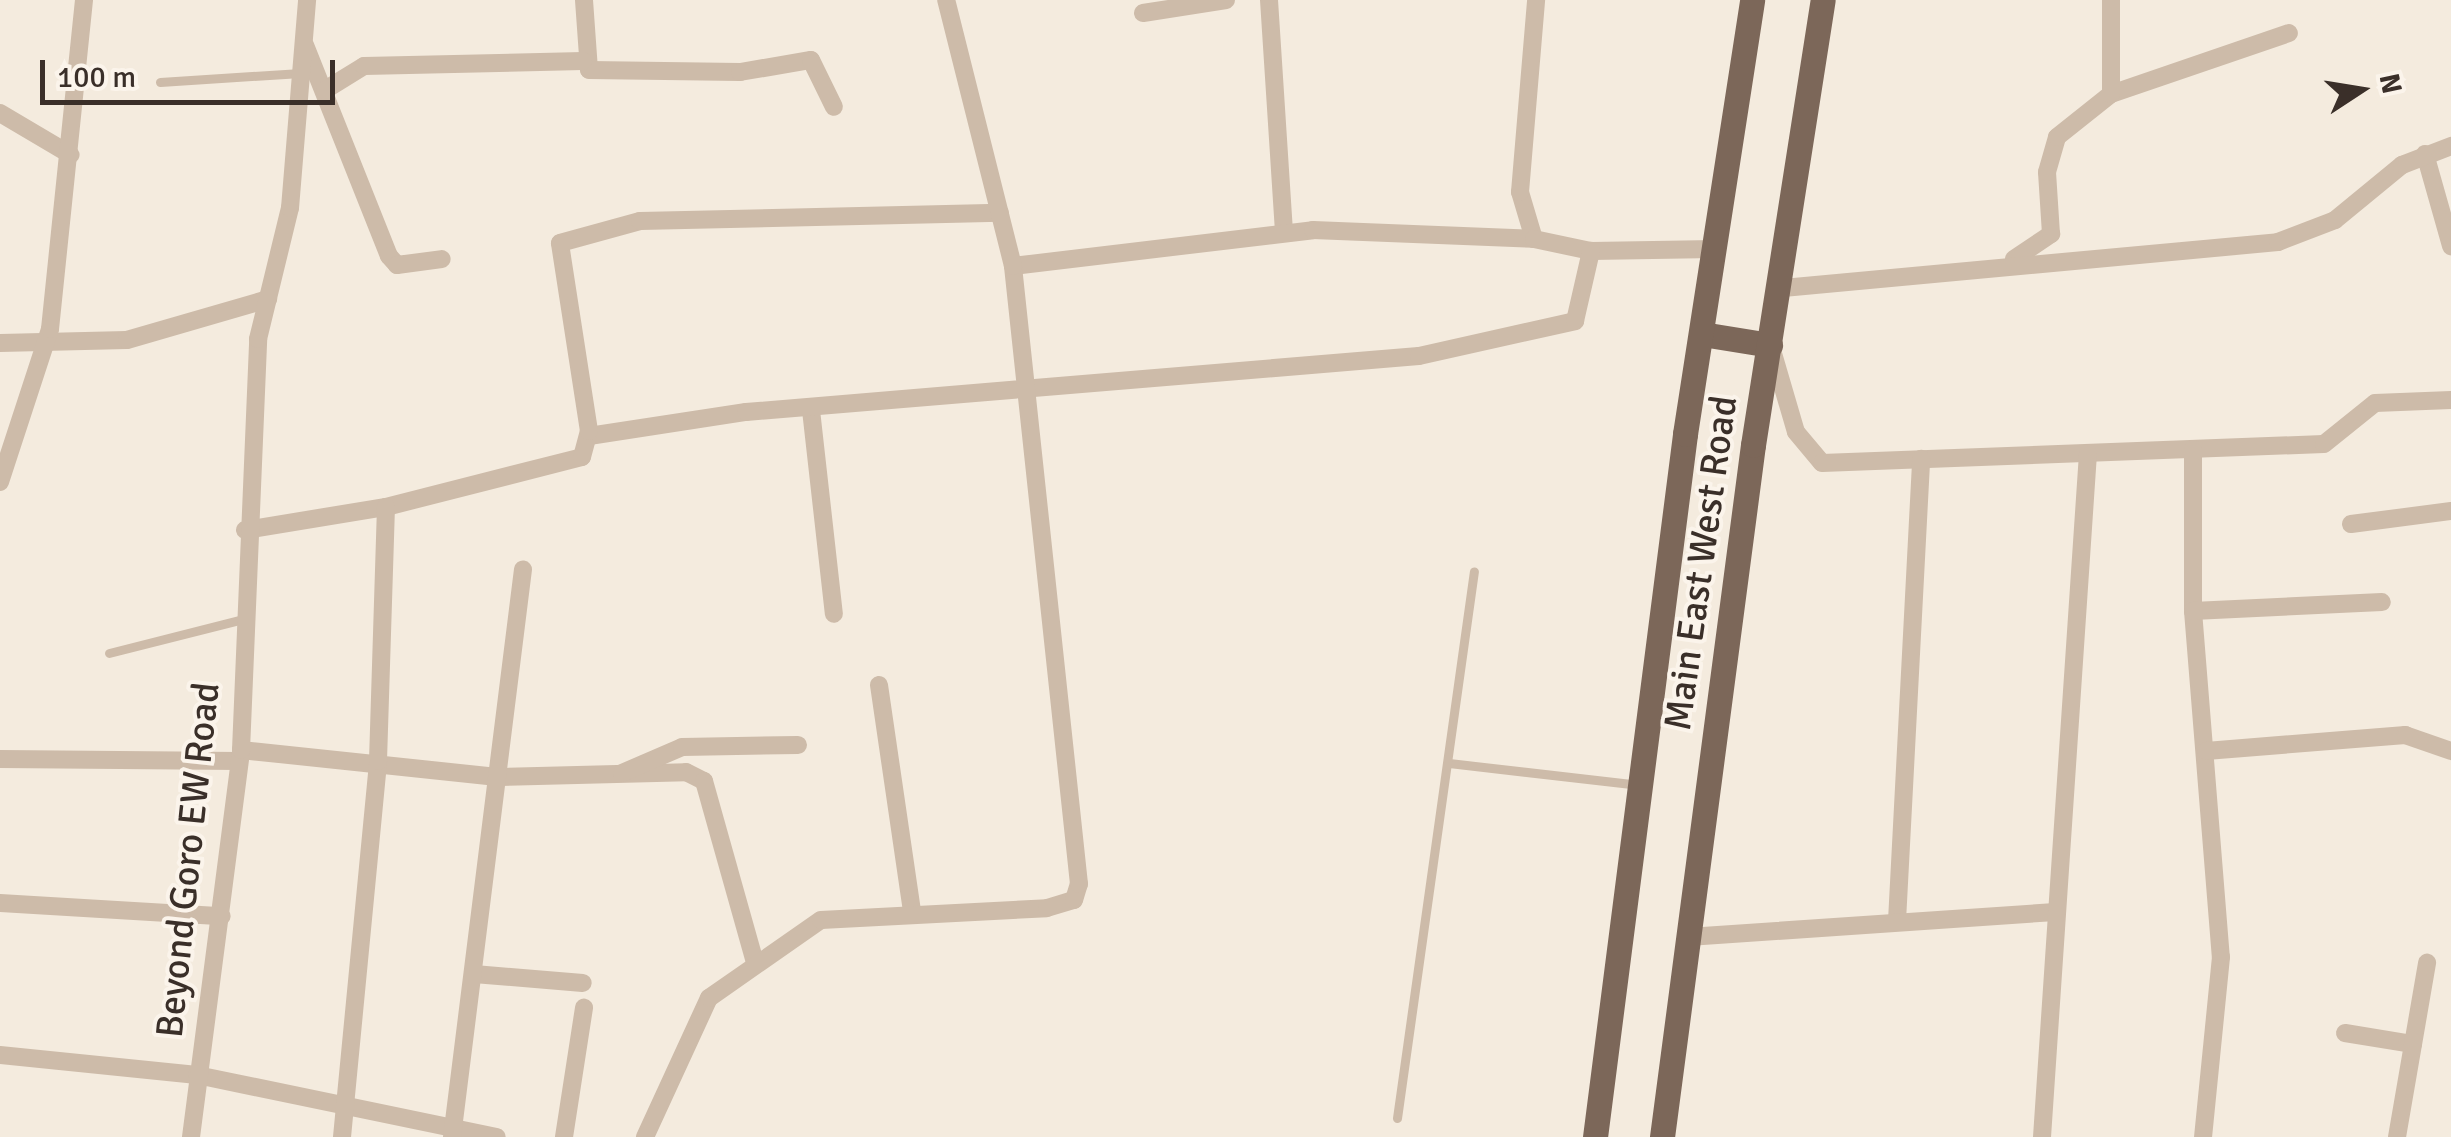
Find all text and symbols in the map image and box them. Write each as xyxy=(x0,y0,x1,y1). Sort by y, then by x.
scale bar xyxy=(45,40,340,102)
north arrow xyxy=(2311,40,2411,140)
text: 100 m xyxy=(57,59,136,96)
text: N xyxy=(2372,71,2409,97)
street label: Main East West Road xyxy=(1655,393,1747,733)
street label: Beyond Goro EW Road xyxy=(147,680,229,1040)

